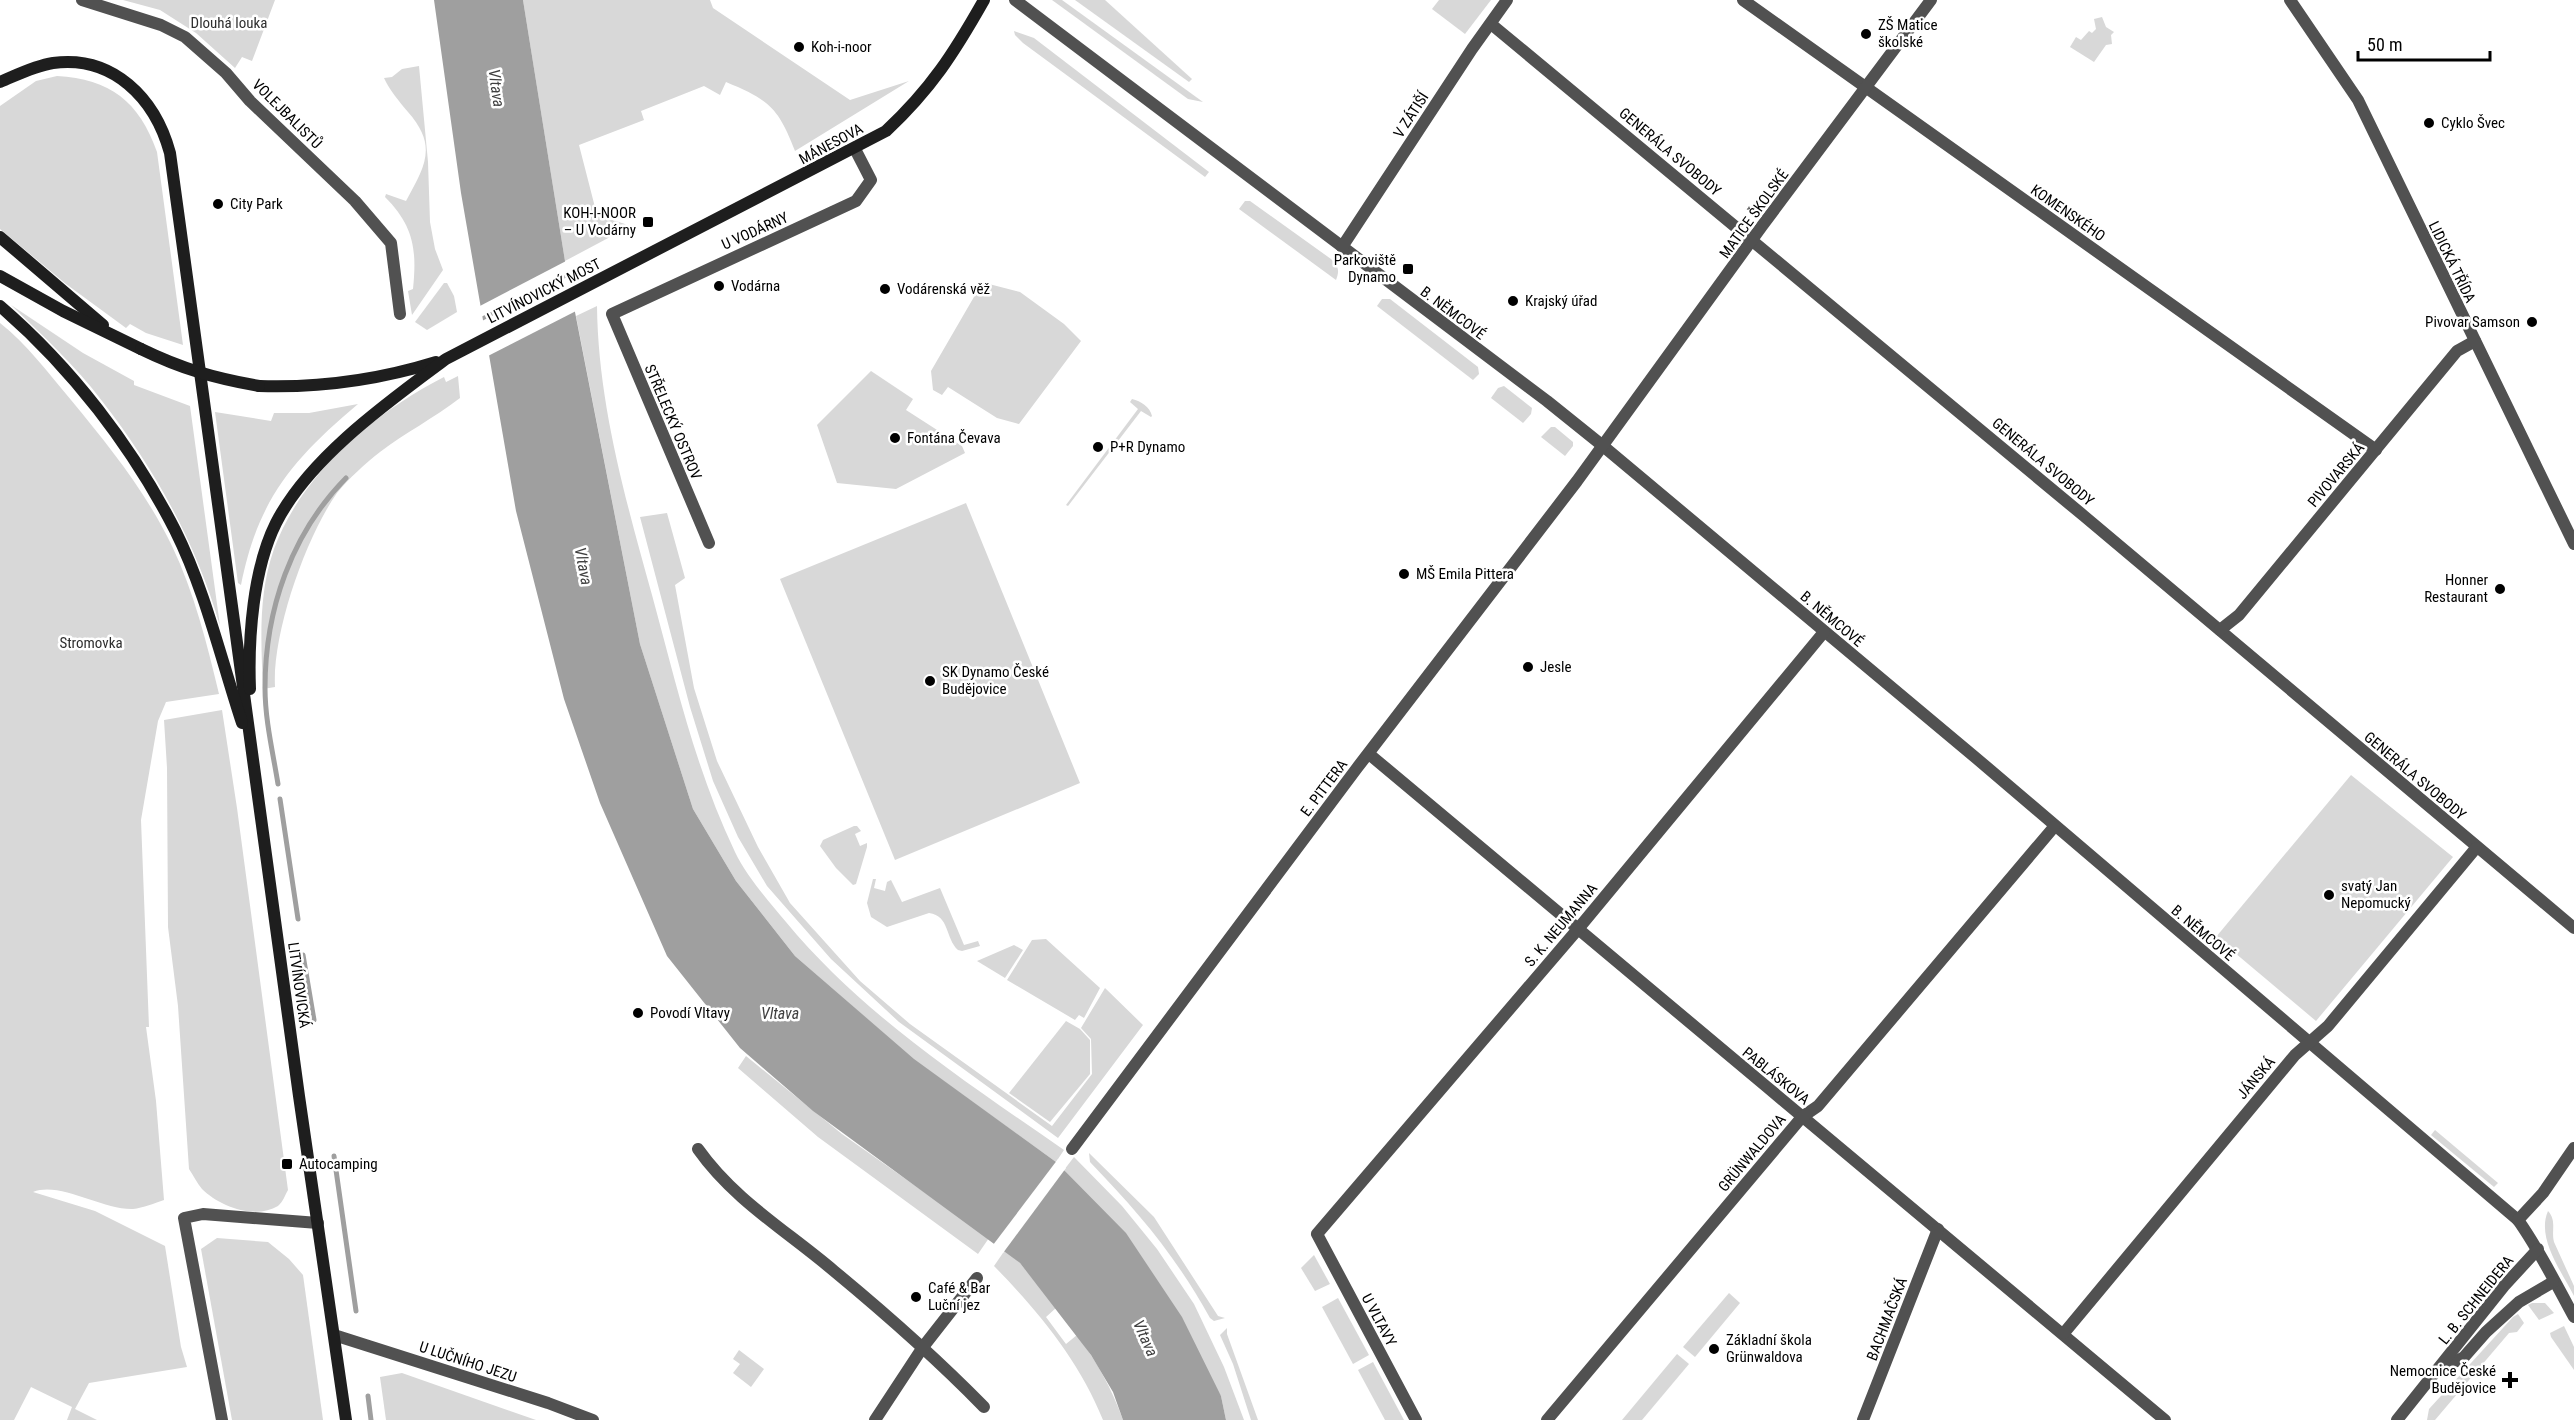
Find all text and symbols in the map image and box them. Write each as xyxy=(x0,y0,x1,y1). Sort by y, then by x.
park label: Dlouhá louka xyxy=(191,14,267,32)
place label: ZŠ Matice školské xyxy=(1878,16,1937,51)
scale bar xyxy=(2358,24,2490,62)
marker: ZŠ Matice školské xyxy=(1859,27,1873,41)
text: 50 m xyxy=(2367,34,2402,55)
place label: Koh-i-noor xyxy=(811,38,872,56)
marker: Koh-i-noor xyxy=(792,40,806,54)
water label: Vltava xyxy=(484,68,509,108)
street label: VOLEJBALISTŮ xyxy=(248,75,326,153)
street label: V ZÁTIŠÍ xyxy=(1390,88,1433,141)
street label: GENERÁLA SVOBODY xyxy=(1615,104,1725,200)
place label: Cyklo Švec xyxy=(2441,114,2505,132)
marker: Cyklo Švec xyxy=(2422,116,2436,130)
street label: MÁNESOVA xyxy=(796,119,866,168)
street label: MATICE ŠKOLSKÉ xyxy=(1716,166,1792,262)
street label: KOMENSKÉHO xyxy=(2027,181,2109,245)
place label: City Park xyxy=(230,195,283,213)
marker: City Park xyxy=(211,197,225,211)
place label: KOH-I-NOOR – U Vodárny xyxy=(563,204,636,239)
street label: U VODÁRNY xyxy=(719,208,791,254)
marker: KOH-I-NOOR – U Vodárny xyxy=(641,215,655,229)
street label: LIDICKÁ TŘÍDA xyxy=(2425,218,2480,306)
place label: Parkoviště Dynamo xyxy=(1334,251,1396,286)
street label: LITVÍNOVICKÝ MOST xyxy=(484,255,604,327)
marker: Parkoviště Dynamo xyxy=(1401,262,1415,276)
place label: Vodárna xyxy=(731,277,780,295)
marker: Vodárna xyxy=(712,279,726,293)
place label: Vodárenská věž xyxy=(897,280,990,298)
marker: Vodárenská věž xyxy=(878,282,892,296)
street label: B. NĚMCOVÉ xyxy=(1417,283,1489,343)
place label: Krajský úřad xyxy=(1525,292,1597,310)
marker: Krajský úřad xyxy=(1506,294,1520,308)
place label: Pivovar Samson xyxy=(2425,313,2520,331)
marker: Pivovar Samson xyxy=(2525,315,2539,329)
street label: STŘELECKÝ OSTROV xyxy=(641,362,706,483)
street label: GENERÁLA SVOBODY xyxy=(1988,414,2098,510)
place label: Fontána Čevava xyxy=(907,429,1001,447)
marker: Fontána Čevava xyxy=(888,431,902,445)
place label: P+R Dynamo xyxy=(1110,438,1185,456)
street label: PIVOVARSKÁ xyxy=(2304,439,2368,511)
marker: P+R Dynamo xyxy=(1091,440,1105,454)
water label: Vltava xyxy=(571,546,596,587)
place label: MŠ Emila Pittera xyxy=(1416,565,1514,583)
marker: MŠ Emila Pittera xyxy=(1397,567,1411,581)
place label: Honner Restaurant xyxy=(2424,571,2488,606)
marker: Honner Restaurant xyxy=(2493,582,2507,596)
street label: B. NĚMCOVÉ xyxy=(1797,587,1867,651)
park label: Stromovka xyxy=(59,634,123,652)
place label: Jesle xyxy=(1540,658,1572,676)
marker: Jesle xyxy=(1521,660,1535,674)
place label: SK Dynamo České Budějovice xyxy=(942,663,1049,698)
marker: SK Dynamo České Budějovice xyxy=(923,674,937,688)
street label: GENERÁLA SVOBODY xyxy=(2360,728,2470,824)
street label: E. PITTERA xyxy=(1297,756,1351,820)
place label: svatý Jan Nepomucký xyxy=(2341,877,2411,912)
street label: S. K. NEUMANNA xyxy=(1521,879,1601,970)
marker: svatý Jan Nepomucký xyxy=(2322,888,2336,902)
street label: B. NĚMCOVÉ xyxy=(2168,901,2238,965)
street label: LITVÍNOVICKÁ xyxy=(284,941,314,1029)
place label: Povodí Vltavy xyxy=(650,1004,730,1022)
water label: Vltava xyxy=(761,1004,799,1023)
marker: Povodí Vltavy xyxy=(631,1006,645,1020)
street label: PABLÁSKOVA xyxy=(1739,1043,1813,1109)
street label: JÁNSKÁ xyxy=(2233,1053,2279,1103)
street label: GRÜNWALDOVA xyxy=(1714,1110,1790,1195)
place label: Autocamping xyxy=(299,1155,378,1173)
marker: Autocamping xyxy=(280,1157,294,1171)
street label: L. B. SCHNEIDERA xyxy=(2435,1252,2517,1348)
street label: BACHMAČSKÁ xyxy=(1863,1275,1911,1363)
place label: Café & Bar Luční jez xyxy=(928,1279,991,1314)
marker: Café & Bar Luční jez xyxy=(909,1290,923,1304)
street label: U VLTAVY xyxy=(1358,1291,1400,1349)
water label: Vltava xyxy=(1129,1317,1162,1359)
place label: Základní škola Grünwaldova xyxy=(1726,1331,1812,1366)
street label: U LUČNÍHO JEZU xyxy=(417,1338,519,1386)
marker: Základní škola Grünwaldova xyxy=(1707,1342,1721,1356)
place label: Nemocnice České Budějovice xyxy=(2390,1362,2496,1397)
marker: Nemocnice České Budějovice xyxy=(2501,1371,2519,1389)

